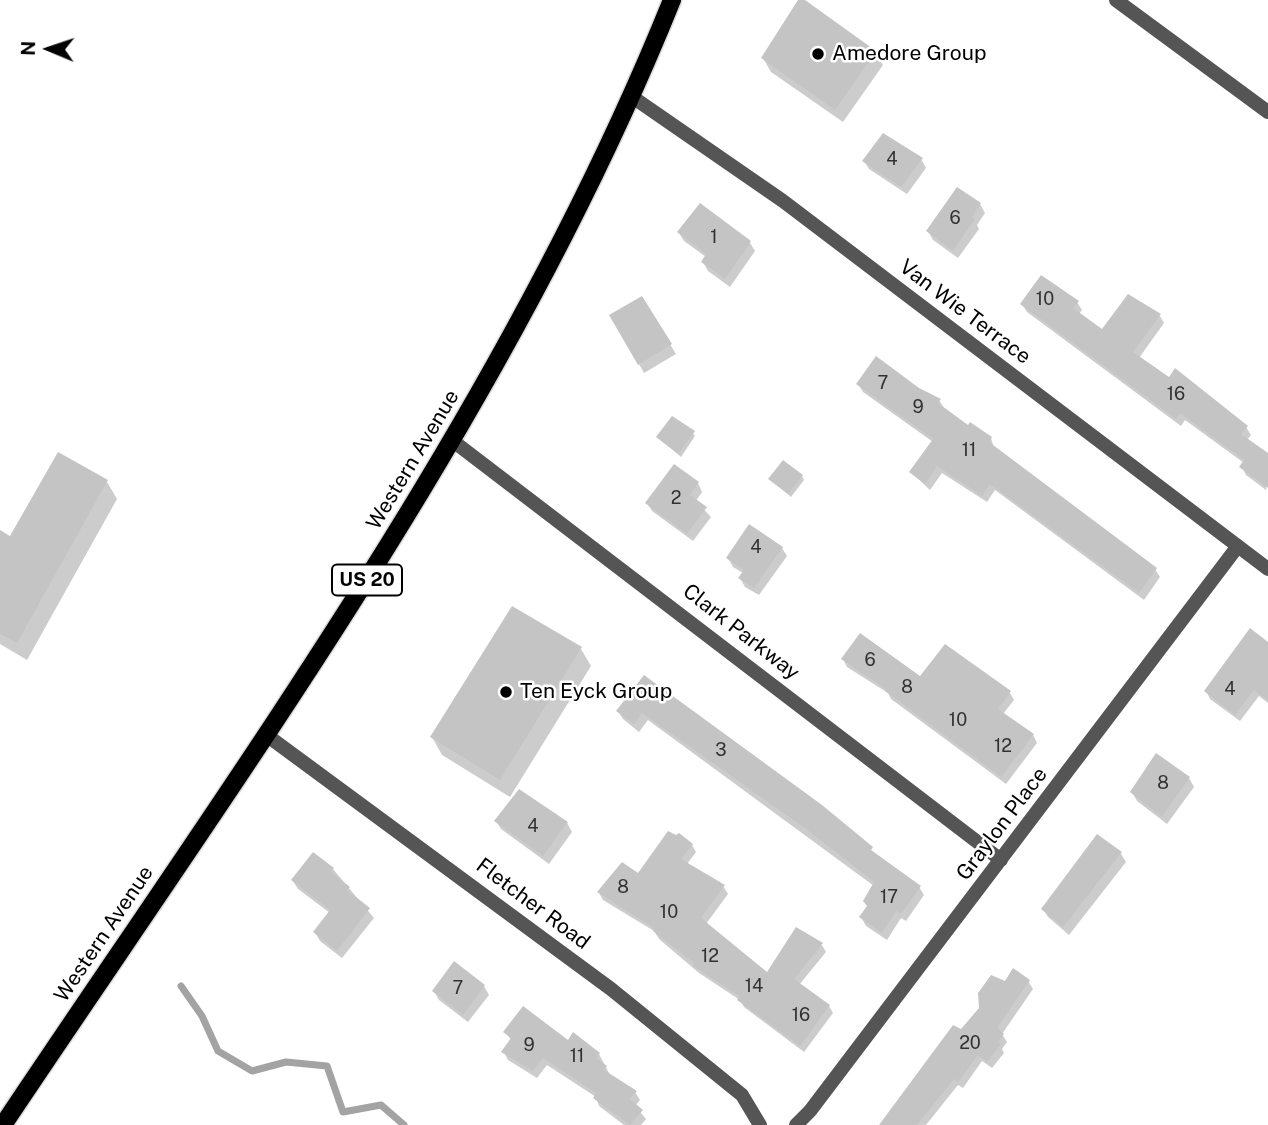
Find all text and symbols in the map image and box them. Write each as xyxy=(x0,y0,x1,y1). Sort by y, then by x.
north arrow xyxy=(14,14,84,84)
text: N xyxy=(17,40,39,56)
place label: Amedore Group xyxy=(832,41,987,67)
marker: Amedore Group xyxy=(810,46,826,62)
house number: 4 xyxy=(886,148,898,170)
house number: 6 xyxy=(949,207,961,229)
house number: 1 xyxy=(710,226,718,248)
street label: Van Wie Terrace xyxy=(894,254,1036,370)
house number: 10 xyxy=(1036,288,1054,310)
house number: 7 xyxy=(878,372,888,394)
house number: 16 xyxy=(1167,383,1185,405)
street label: Western Avenue xyxy=(361,386,465,534)
house number: 9 xyxy=(912,396,924,418)
house number: 11 xyxy=(962,439,976,461)
house number: 2 xyxy=(671,487,681,509)
house number: 4 xyxy=(750,536,762,558)
road number: US 20 xyxy=(332,565,402,596)
street label: Clark Parkway xyxy=(678,579,804,685)
house number: 6 xyxy=(864,649,876,671)
house number: 8 xyxy=(901,676,913,698)
house number: 4 xyxy=(1224,678,1236,700)
place label: Ten Eyck Group xyxy=(520,679,672,705)
marker: Ten Eyck Group xyxy=(498,684,514,700)
house number: 10 xyxy=(949,709,967,731)
house number: 12 xyxy=(994,735,1012,757)
house number: 3 xyxy=(715,739,727,761)
street label: Graylon Place xyxy=(951,762,1053,886)
house number: 8 xyxy=(1157,772,1169,794)
house number: 4 xyxy=(527,815,539,837)
street label: Fletcher Road xyxy=(471,853,595,955)
street label: Western Avenue xyxy=(49,861,159,1007)
house number: 8 xyxy=(617,876,629,898)
house number: 17 xyxy=(880,886,898,908)
house number: 10 xyxy=(660,901,678,923)
house number: 12 xyxy=(701,945,719,967)
house number: 14 xyxy=(745,975,763,997)
house number: 7 xyxy=(453,977,463,999)
house number: 16 xyxy=(792,1004,810,1026)
house number: 20 xyxy=(959,1032,981,1054)
house number: 9 xyxy=(523,1034,535,1056)
house number: 11 xyxy=(570,1045,584,1067)

